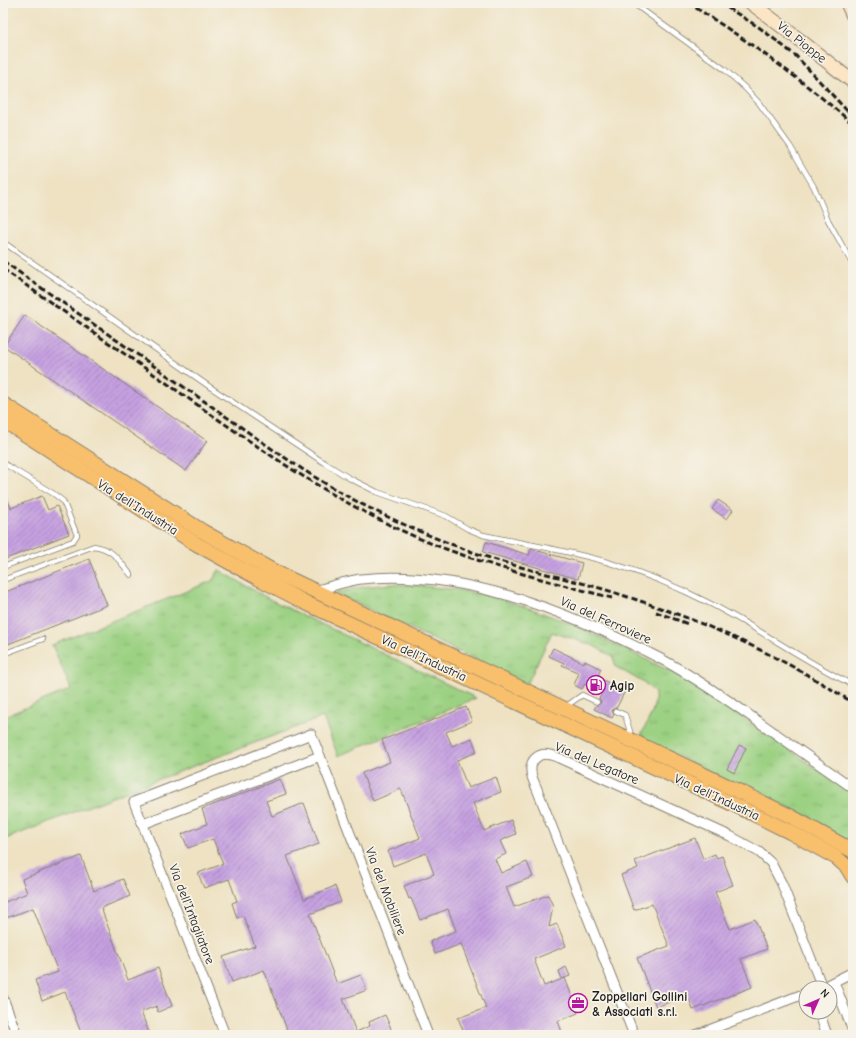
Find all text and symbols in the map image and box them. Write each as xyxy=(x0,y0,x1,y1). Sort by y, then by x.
street label: Via Pioppe xyxy=(774,18,830,66)
street label: Via dell'Industria xyxy=(95,476,181,538)
street label: Via del Ferroviere xyxy=(558,593,654,647)
street label: Via dell'Industria xyxy=(379,632,469,684)
fuel station icon: Agip xyxy=(585,674,607,696)
place label: Agip xyxy=(610,678,634,693)
street label: Via del Legatore xyxy=(553,739,642,788)
street label: Via dell'Industria xyxy=(672,771,762,823)
street label: Via del Mobiliere xyxy=(362,845,410,938)
street label: Via dell'Intagliatore xyxy=(166,862,218,967)
north arrow xyxy=(798,980,838,1020)
text: N xyxy=(818,986,832,1000)
place label: Zoppellari Gollini & Associati s.r.l. xyxy=(592,989,687,1019)
office icon: Zoppellari Gollini & Associati s.r.l. xyxy=(567,992,589,1014)

